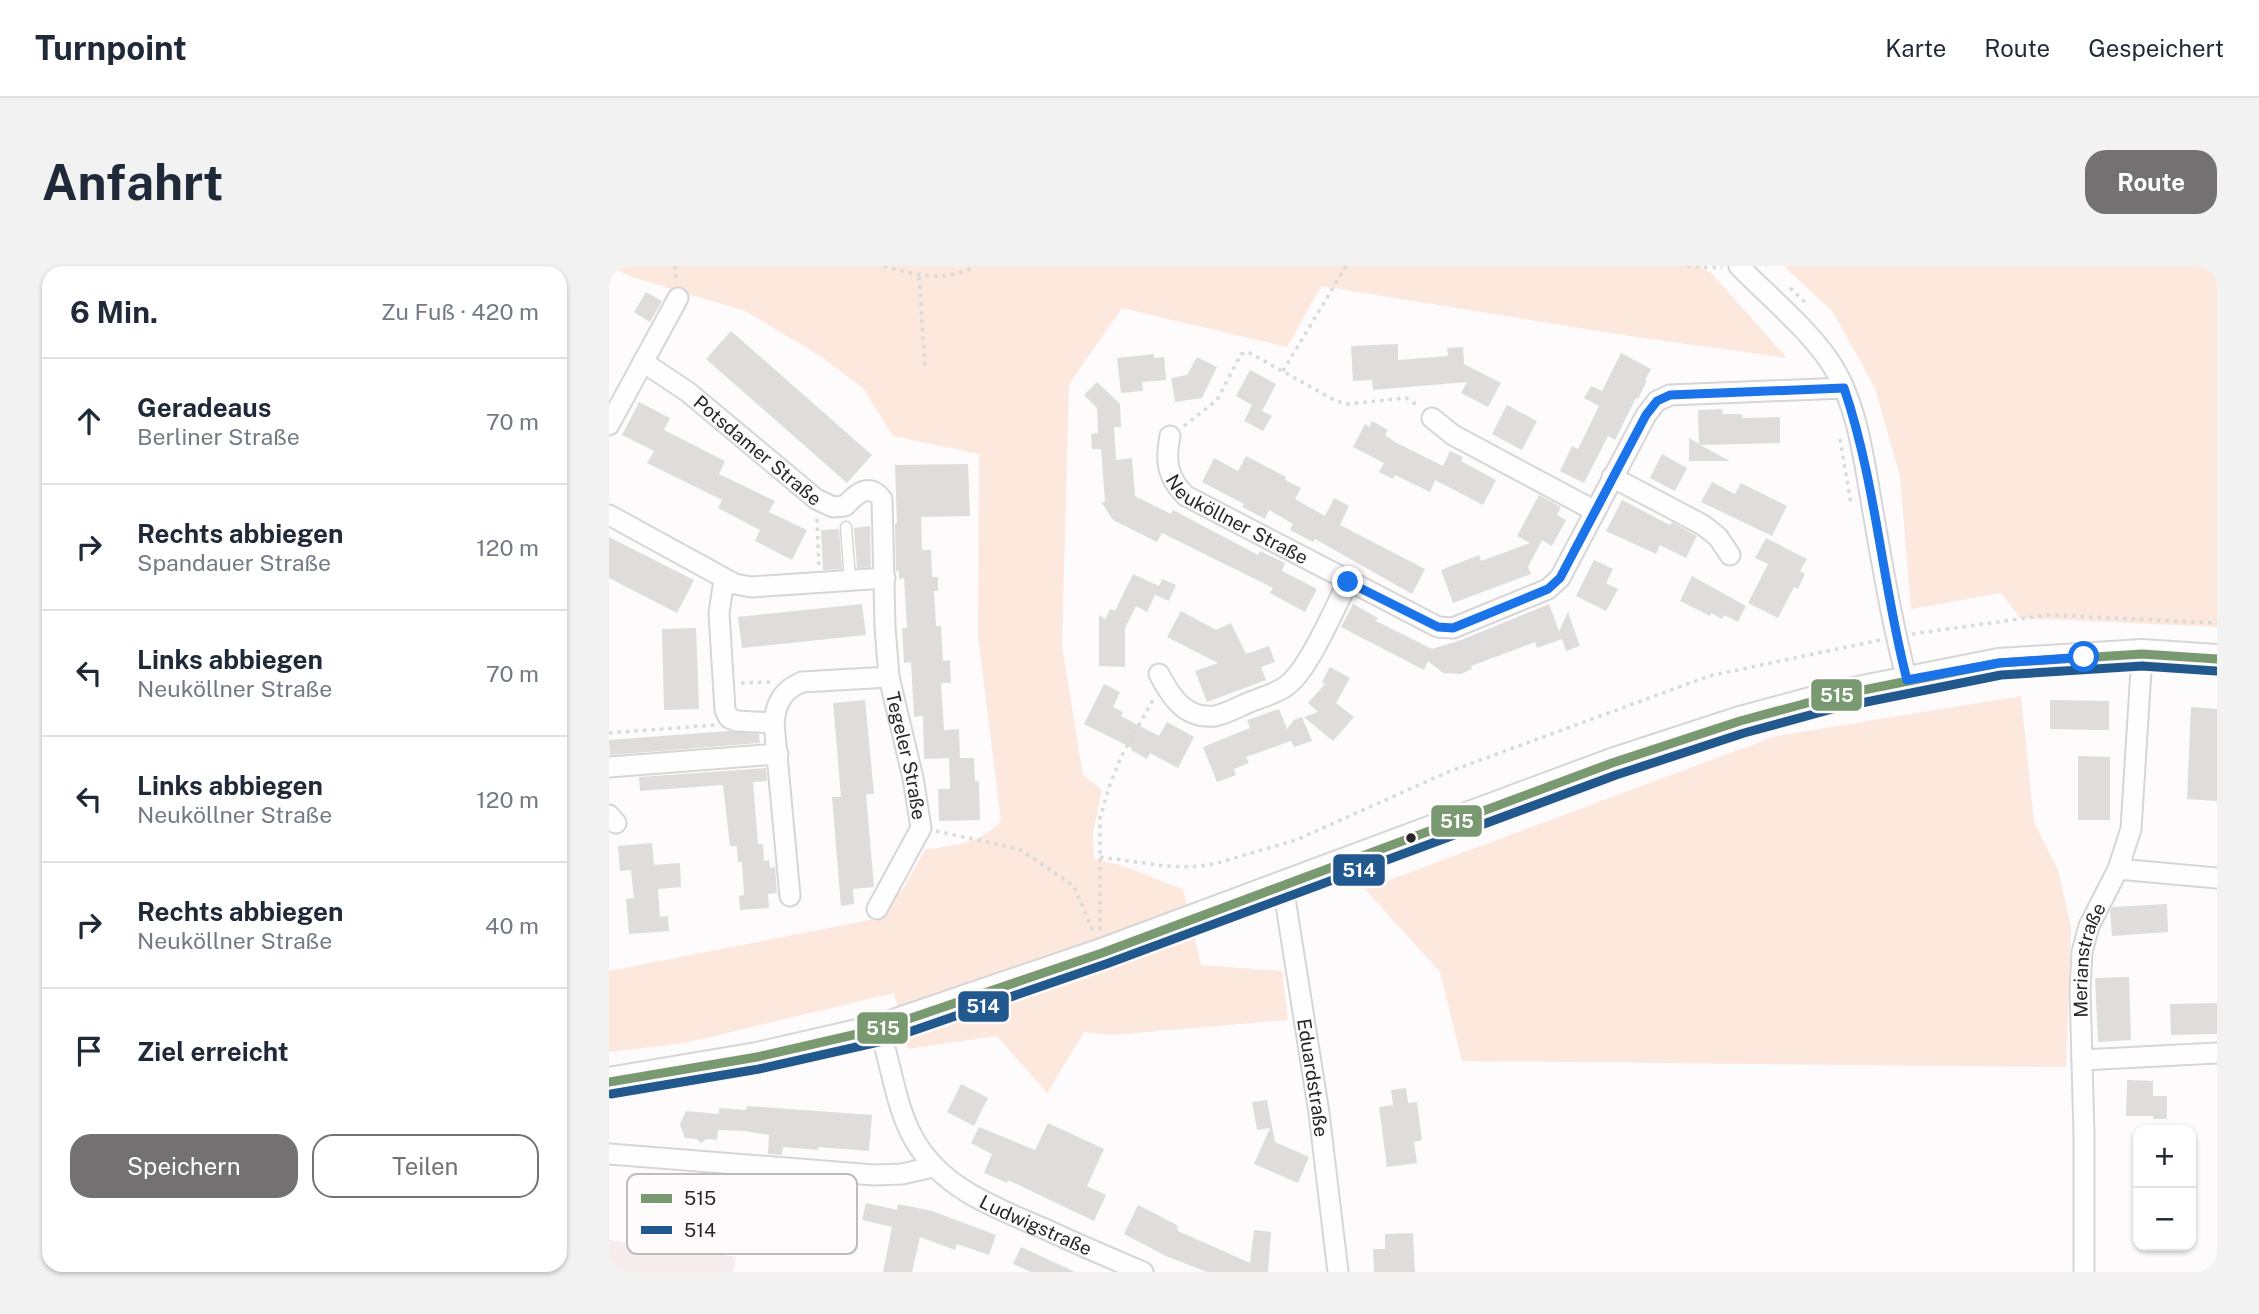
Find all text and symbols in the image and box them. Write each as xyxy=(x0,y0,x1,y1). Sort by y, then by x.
text: Turnpoint xyxy=(35,29,187,67)
text: Karte xyxy=(1885,34,1946,62)
text: Route xyxy=(1984,34,2050,62)
text: Gespeichert xyxy=(2088,34,2224,62)
button: Route xyxy=(2085,150,2217,214)
text: Anfahrt xyxy=(42,153,223,211)
text: 6 Min. xyxy=(70,294,158,330)
text: Zu Fuß · 420 m xyxy=(381,298,539,325)
street label: Potsdamer Straße xyxy=(689,391,826,510)
text: Geradeaus xyxy=(137,392,272,423)
icon: ahead xyxy=(70,402,108,440)
text: 70 m xyxy=(486,408,539,435)
text: Berliner Straße xyxy=(137,423,300,450)
street label: Neuköllner Straße xyxy=(1161,470,1312,569)
text: Rechts abbiegen xyxy=(137,518,343,549)
icon: right xyxy=(70,528,108,566)
text: 120 m xyxy=(476,534,539,561)
text: Spandauer Straße xyxy=(137,549,331,576)
route end xyxy=(1332,566,1363,597)
route start xyxy=(2068,641,2099,672)
text: Links abbiegen xyxy=(137,644,323,675)
icon: left xyxy=(70,654,108,692)
text: 70 m xyxy=(486,660,539,687)
text: Neuköllner Straße xyxy=(137,675,332,702)
line badge: 515 xyxy=(1810,678,1863,712)
text: 515 xyxy=(1820,684,1854,706)
street label: Tegeler Straße xyxy=(882,690,931,821)
text: Links abbiegen xyxy=(137,770,323,801)
icon: left xyxy=(70,780,108,818)
text: 120 m xyxy=(476,786,539,813)
text: Neuköllner Straße xyxy=(137,801,332,828)
line badge: 515 xyxy=(1430,804,1483,838)
text: 515 xyxy=(1440,810,1474,832)
unlabelled marker xyxy=(1404,831,1418,845)
line badge: 514 xyxy=(1332,853,1386,887)
text: 514 xyxy=(1342,859,1376,881)
text: Rechts abbiegen xyxy=(137,896,343,927)
street label: Merianstraße xyxy=(2069,899,2110,1018)
icon: right xyxy=(70,906,108,944)
text: 40 m xyxy=(485,912,539,939)
text: Neuköllner Straße xyxy=(137,927,332,954)
line badge: 514 xyxy=(957,990,1010,1023)
text: 514 xyxy=(966,995,1000,1017)
line badge: 515 xyxy=(856,1011,909,1045)
text: 515 xyxy=(866,1017,900,1039)
street label: Eduardstraße xyxy=(1293,1017,1333,1138)
icon: arrive xyxy=(70,1032,108,1070)
text: Ziel erreicht xyxy=(137,1036,289,1067)
map controls xyxy=(2133,1125,2196,1251)
button: + xyxy=(2133,1125,2196,1188)
button: Speichern xyxy=(70,1134,298,1198)
button: Teilen xyxy=(312,1134,539,1198)
legend xyxy=(627,1174,857,1254)
text: 515 xyxy=(684,1187,716,1209)
button: − xyxy=(2133,1188,2196,1251)
street label: Ludwigstraße xyxy=(976,1190,1095,1260)
text: 514 xyxy=(684,1219,716,1241)

